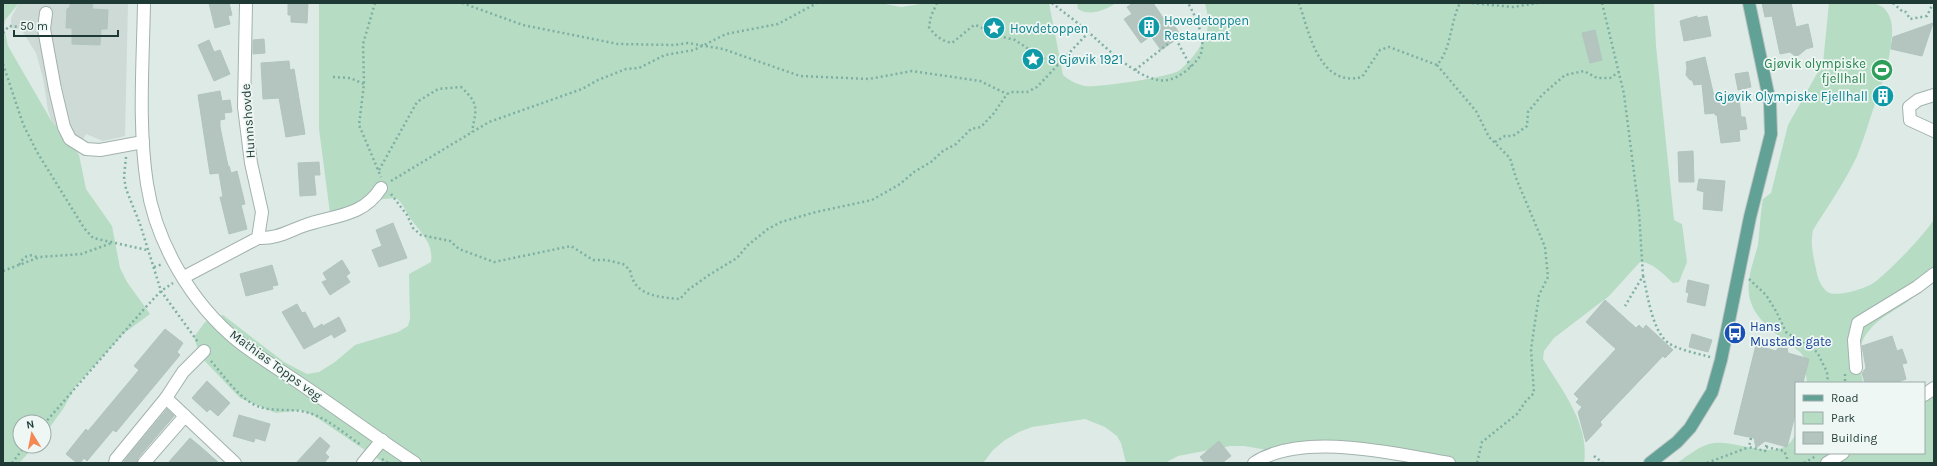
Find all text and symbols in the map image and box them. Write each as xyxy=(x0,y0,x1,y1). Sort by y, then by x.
scale bar xyxy=(14,12,118,38)
place label: Hovedetoppen Restaurant xyxy=(1164,13,1249,43)
building icon: Hovedetoppen Restaurant xyxy=(1136,14,1162,40)
place icon: Hovdetoppen xyxy=(981,15,1007,41)
text: 50 m xyxy=(20,19,48,33)
place label: Hovdetoppen xyxy=(1010,21,1088,36)
place icon: 8 Gjøvik 1921 xyxy=(1020,46,1046,72)
place label: 8 Gjøvik 1921 xyxy=(1048,52,1123,67)
place label: Gjøvik olympiske fjellhall xyxy=(1764,56,1866,86)
sports icon: Gjøvik olympiske fjellhall xyxy=(1869,57,1895,83)
street label: Hunnshovde xyxy=(238,83,258,159)
building icon: Gjøvik Olympiske Fjellhall xyxy=(1870,83,1896,109)
place label: Gjøvik Olympiske Fjellhall xyxy=(1715,89,1868,104)
place label: Hans Mustads gate xyxy=(1750,319,1832,349)
bus stop icon: Hans Mustads gate xyxy=(1722,320,1748,346)
street label: Mathias Topps veg xyxy=(227,327,325,404)
legend xyxy=(1795,382,1925,454)
text: Road xyxy=(1831,391,1859,405)
text: Park xyxy=(1831,411,1856,425)
north arrow xyxy=(12,414,52,454)
text: N xyxy=(25,418,35,432)
text: Building xyxy=(1831,431,1878,445)

